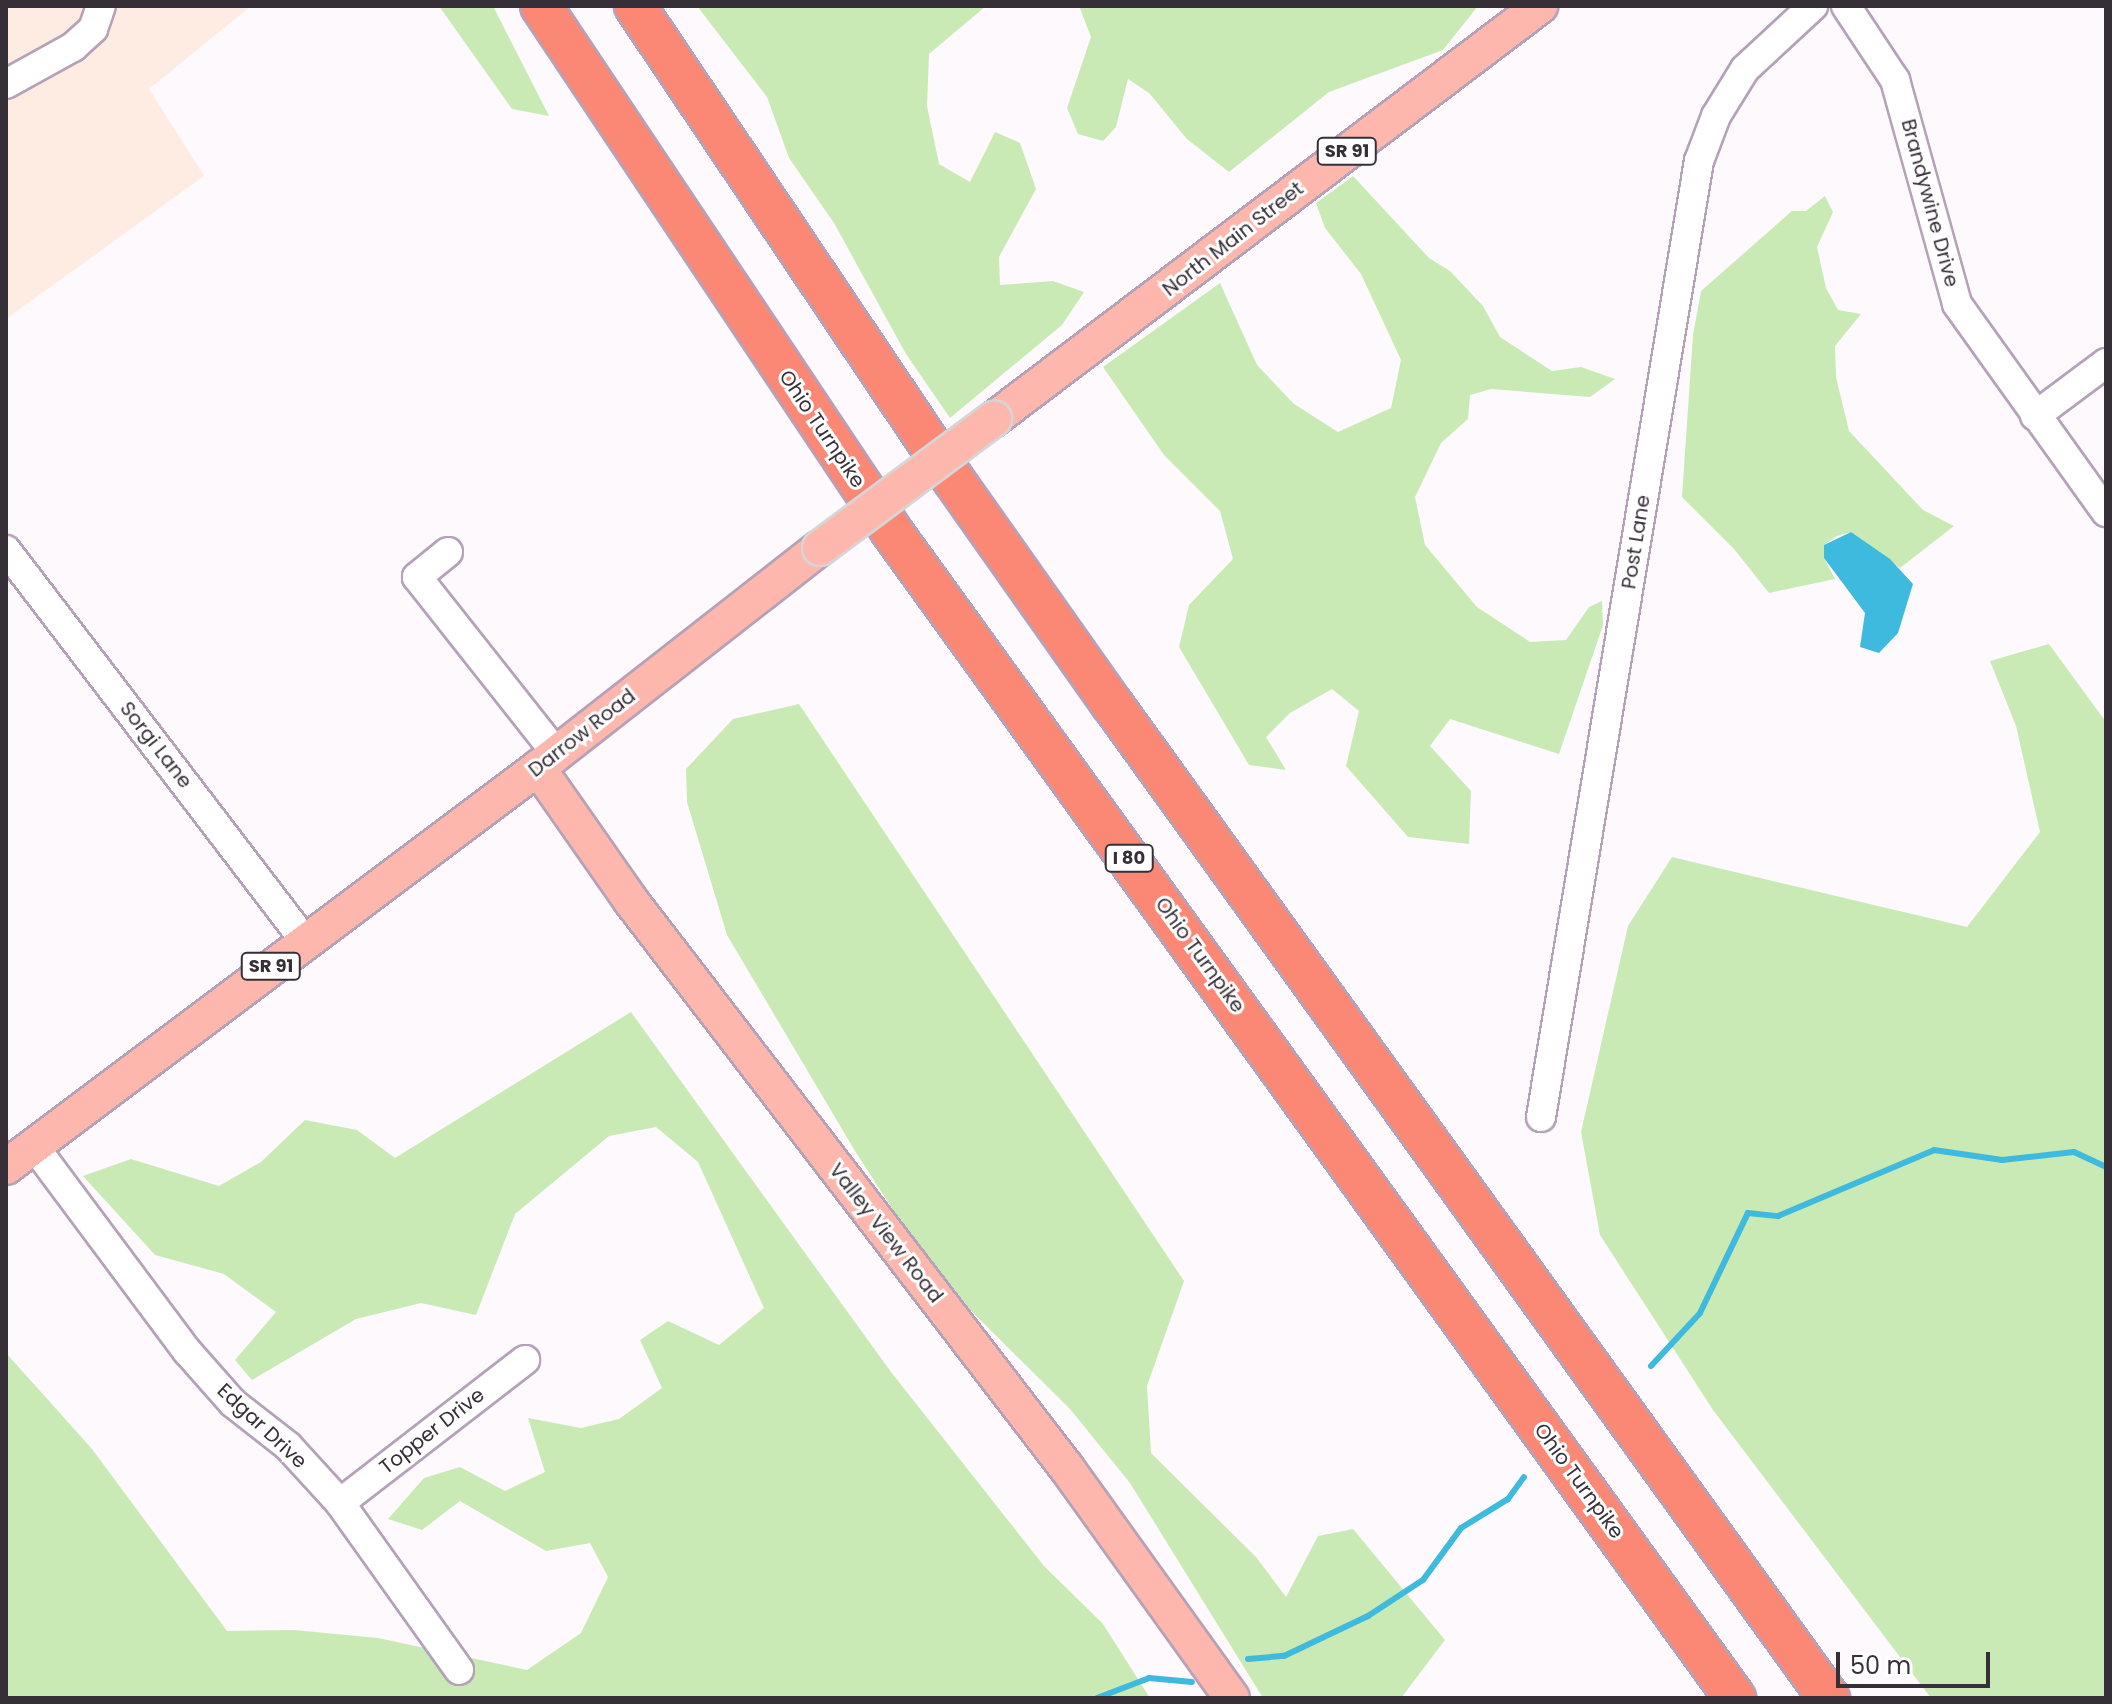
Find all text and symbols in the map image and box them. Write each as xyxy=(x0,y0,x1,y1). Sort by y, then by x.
street label: Brandywine Drive xyxy=(1896,116,1964,290)
road number: SR 91 xyxy=(1315,137,1379,165)
street label: North Main Street xyxy=(1158,177,1308,301)
street label: Ohio Turnpike xyxy=(774,366,870,492)
street label: Post Lane xyxy=(1617,493,1655,591)
street label: Darrow Road xyxy=(524,684,640,782)
street label: Sorgi Lane xyxy=(115,697,197,793)
road number: I 80 xyxy=(1103,844,1155,872)
street label: Ohio Turnpike xyxy=(1150,893,1250,1017)
road number: SR 91 xyxy=(239,952,303,980)
street label: Valley View Road xyxy=(824,1158,948,1308)
street label: Edgar Drive xyxy=(212,1378,312,1474)
street label: Topper Drive xyxy=(375,1383,489,1479)
street label: Ohio Turnpike xyxy=(1529,1419,1629,1543)
scale bar xyxy=(1840,1636,1994,1686)
text: 50 m xyxy=(1850,1649,1911,1682)

